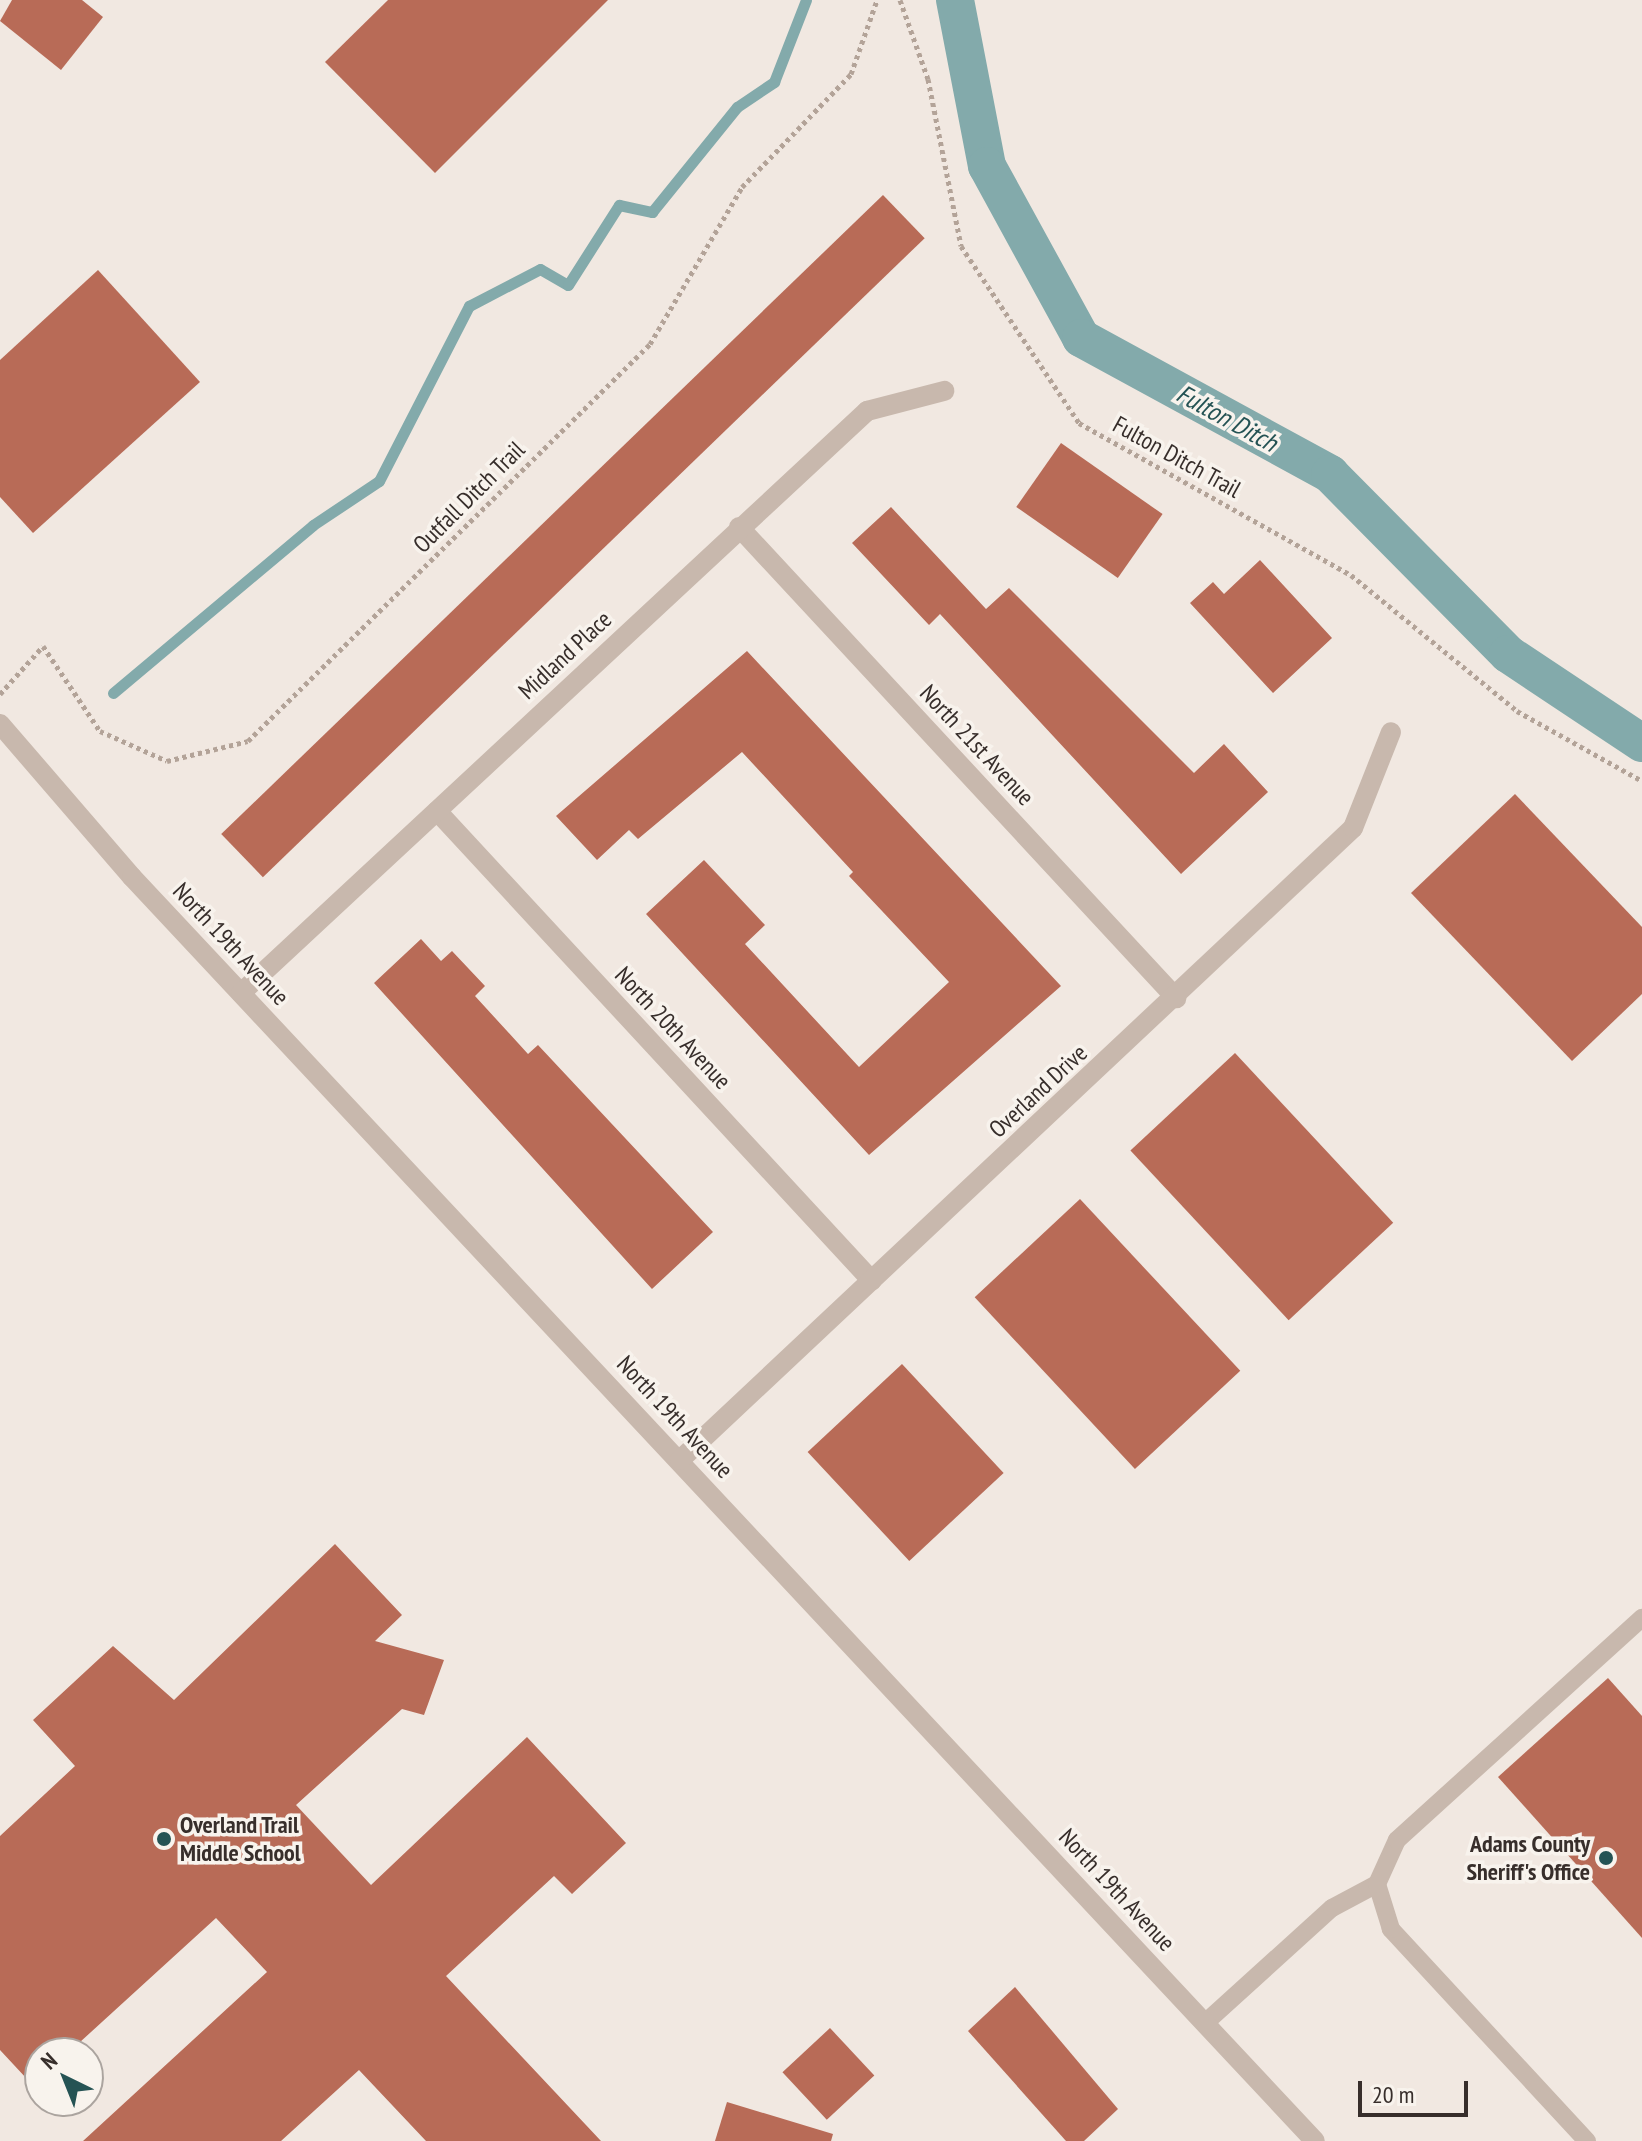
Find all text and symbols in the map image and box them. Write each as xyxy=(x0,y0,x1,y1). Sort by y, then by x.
water label: Fulton Ditch xyxy=(1171,378,1283,458)
street label: Fulton Ditch Trail xyxy=(1108,410,1246,504)
street label: Outfall Ditch Trail xyxy=(407,435,531,559)
street label: Midland Place xyxy=(513,605,617,705)
street label: North 21st Avenue xyxy=(914,679,1040,811)
street label: North 19th Avenue xyxy=(167,877,295,1011)
street label: North 20th Avenue xyxy=(609,961,737,1095)
street label: Overland Drive xyxy=(983,1038,1093,1144)
street label: North 19th Avenue xyxy=(611,1350,739,1484)
place label: Overland Trail Middle School xyxy=(180,1811,301,1867)
street label: North 19th Avenue xyxy=(1053,1823,1181,1957)
marker: Overland Trail Middle School xyxy=(155,1830,173,1848)
place label: Adams County Sheriff's Office xyxy=(1466,1830,1590,1886)
marker: Adams County Sheriff's Office xyxy=(1597,1849,1615,1867)
north arrow xyxy=(24,2037,104,2117)
text: N xyxy=(35,2047,63,2075)
scale bar xyxy=(1362,2065,1472,2115)
text: 20 m xyxy=(1372,2079,1414,2110)

